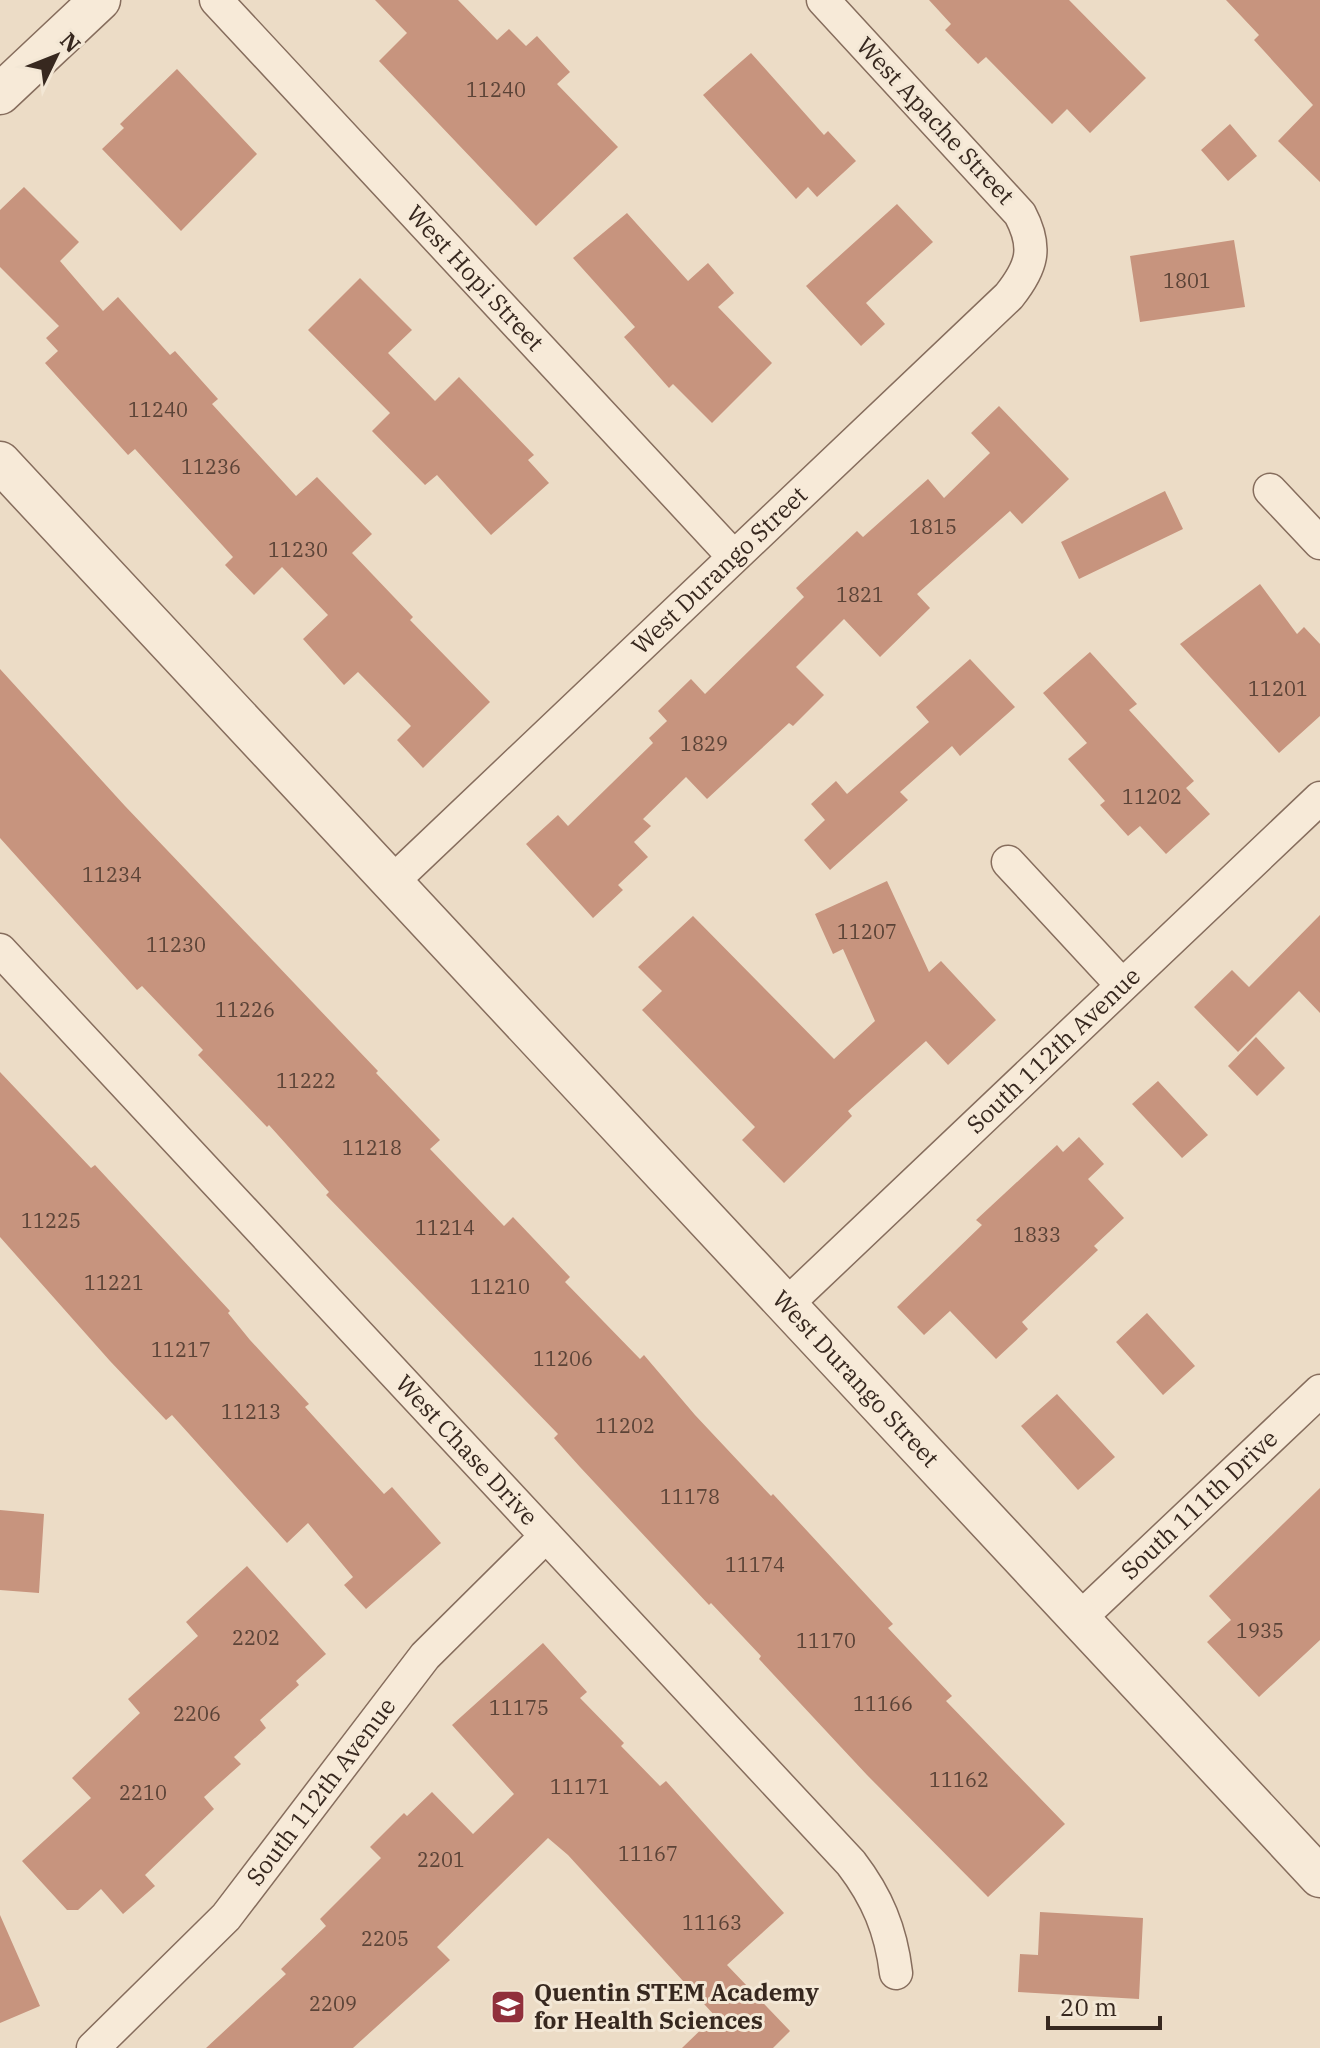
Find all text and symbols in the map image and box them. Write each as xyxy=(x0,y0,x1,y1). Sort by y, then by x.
north arrow xyxy=(16,16,96,96)
text: N xyxy=(54,26,88,58)
street label: West Apache Street xyxy=(850,30,1022,211)
house number: 11240 xyxy=(466,76,526,103)
street label: West Hopi Street xyxy=(400,198,551,357)
house number: 1801 xyxy=(1163,267,1211,294)
house number: 11240 xyxy=(128,396,188,423)
house number: 11236 xyxy=(181,453,241,480)
street label: West Durango Street xyxy=(624,479,814,661)
house number: 1815 xyxy=(909,513,957,540)
house number: 11230 xyxy=(268,536,328,563)
house number: 1821 xyxy=(836,581,884,608)
house number: 11201 xyxy=(1248,675,1308,702)
house number: 1829 xyxy=(680,730,728,757)
house number: 11202 xyxy=(1122,783,1182,810)
house number: 11234 xyxy=(82,861,142,888)
house number: 11207 xyxy=(837,918,897,945)
house number: 11230 xyxy=(146,931,206,958)
street label: South 112th Avenue xyxy=(959,960,1147,1140)
house number: 11226 xyxy=(215,996,275,1023)
house number: 11222 xyxy=(276,1067,336,1094)
house number: 11218 xyxy=(342,1134,402,1161)
house number: 11225 xyxy=(21,1207,81,1234)
house number: 11214 xyxy=(415,1214,475,1241)
house number: 1833 xyxy=(1013,1221,1061,1248)
house number: 11221 xyxy=(84,1269,144,1296)
house number: 11210 xyxy=(470,1273,530,1300)
street label: West Durango Street xyxy=(766,1283,947,1474)
house number: 11217 xyxy=(151,1336,211,1363)
house number: 11206 xyxy=(533,1345,593,1372)
street label: West Chase Drive xyxy=(389,1367,545,1532)
house number: 11213 xyxy=(221,1398,281,1425)
house number: 11202 xyxy=(595,1412,655,1439)
street label: South 111th Drive xyxy=(1114,1422,1284,1586)
house number: 11178 xyxy=(660,1483,720,1510)
house number: 11174 xyxy=(725,1551,785,1578)
house number: 1935 xyxy=(1236,1617,1284,1644)
house number: 2202 xyxy=(232,1624,280,1651)
house number: 11170 xyxy=(796,1627,856,1654)
house number: 11166 xyxy=(853,1690,913,1717)
street label: South 112th Avenue xyxy=(239,1691,403,1892)
house number: 11175 xyxy=(489,1694,549,1721)
house number: 2206 xyxy=(173,1700,221,1727)
house number: 11162 xyxy=(929,1766,989,1793)
house number: 11171 xyxy=(550,1773,610,1800)
house number: 2210 xyxy=(119,1779,167,1806)
house number: 11167 xyxy=(618,1840,678,1867)
house number: 2201 xyxy=(417,1846,465,1873)
house number: 11163 xyxy=(682,1909,742,1936)
house number: 2205 xyxy=(361,1925,409,1952)
place label: Quentin STEM Academy for Health Sciences xyxy=(534,1976,819,2036)
scale bar xyxy=(1048,1980,1160,2030)
school or university icon: Quentin STEM Academy for Health Sciences xyxy=(489,1988,527,2026)
house number: 2209 xyxy=(309,1990,357,2017)
text: 20 m xyxy=(1060,1991,1117,2023)

